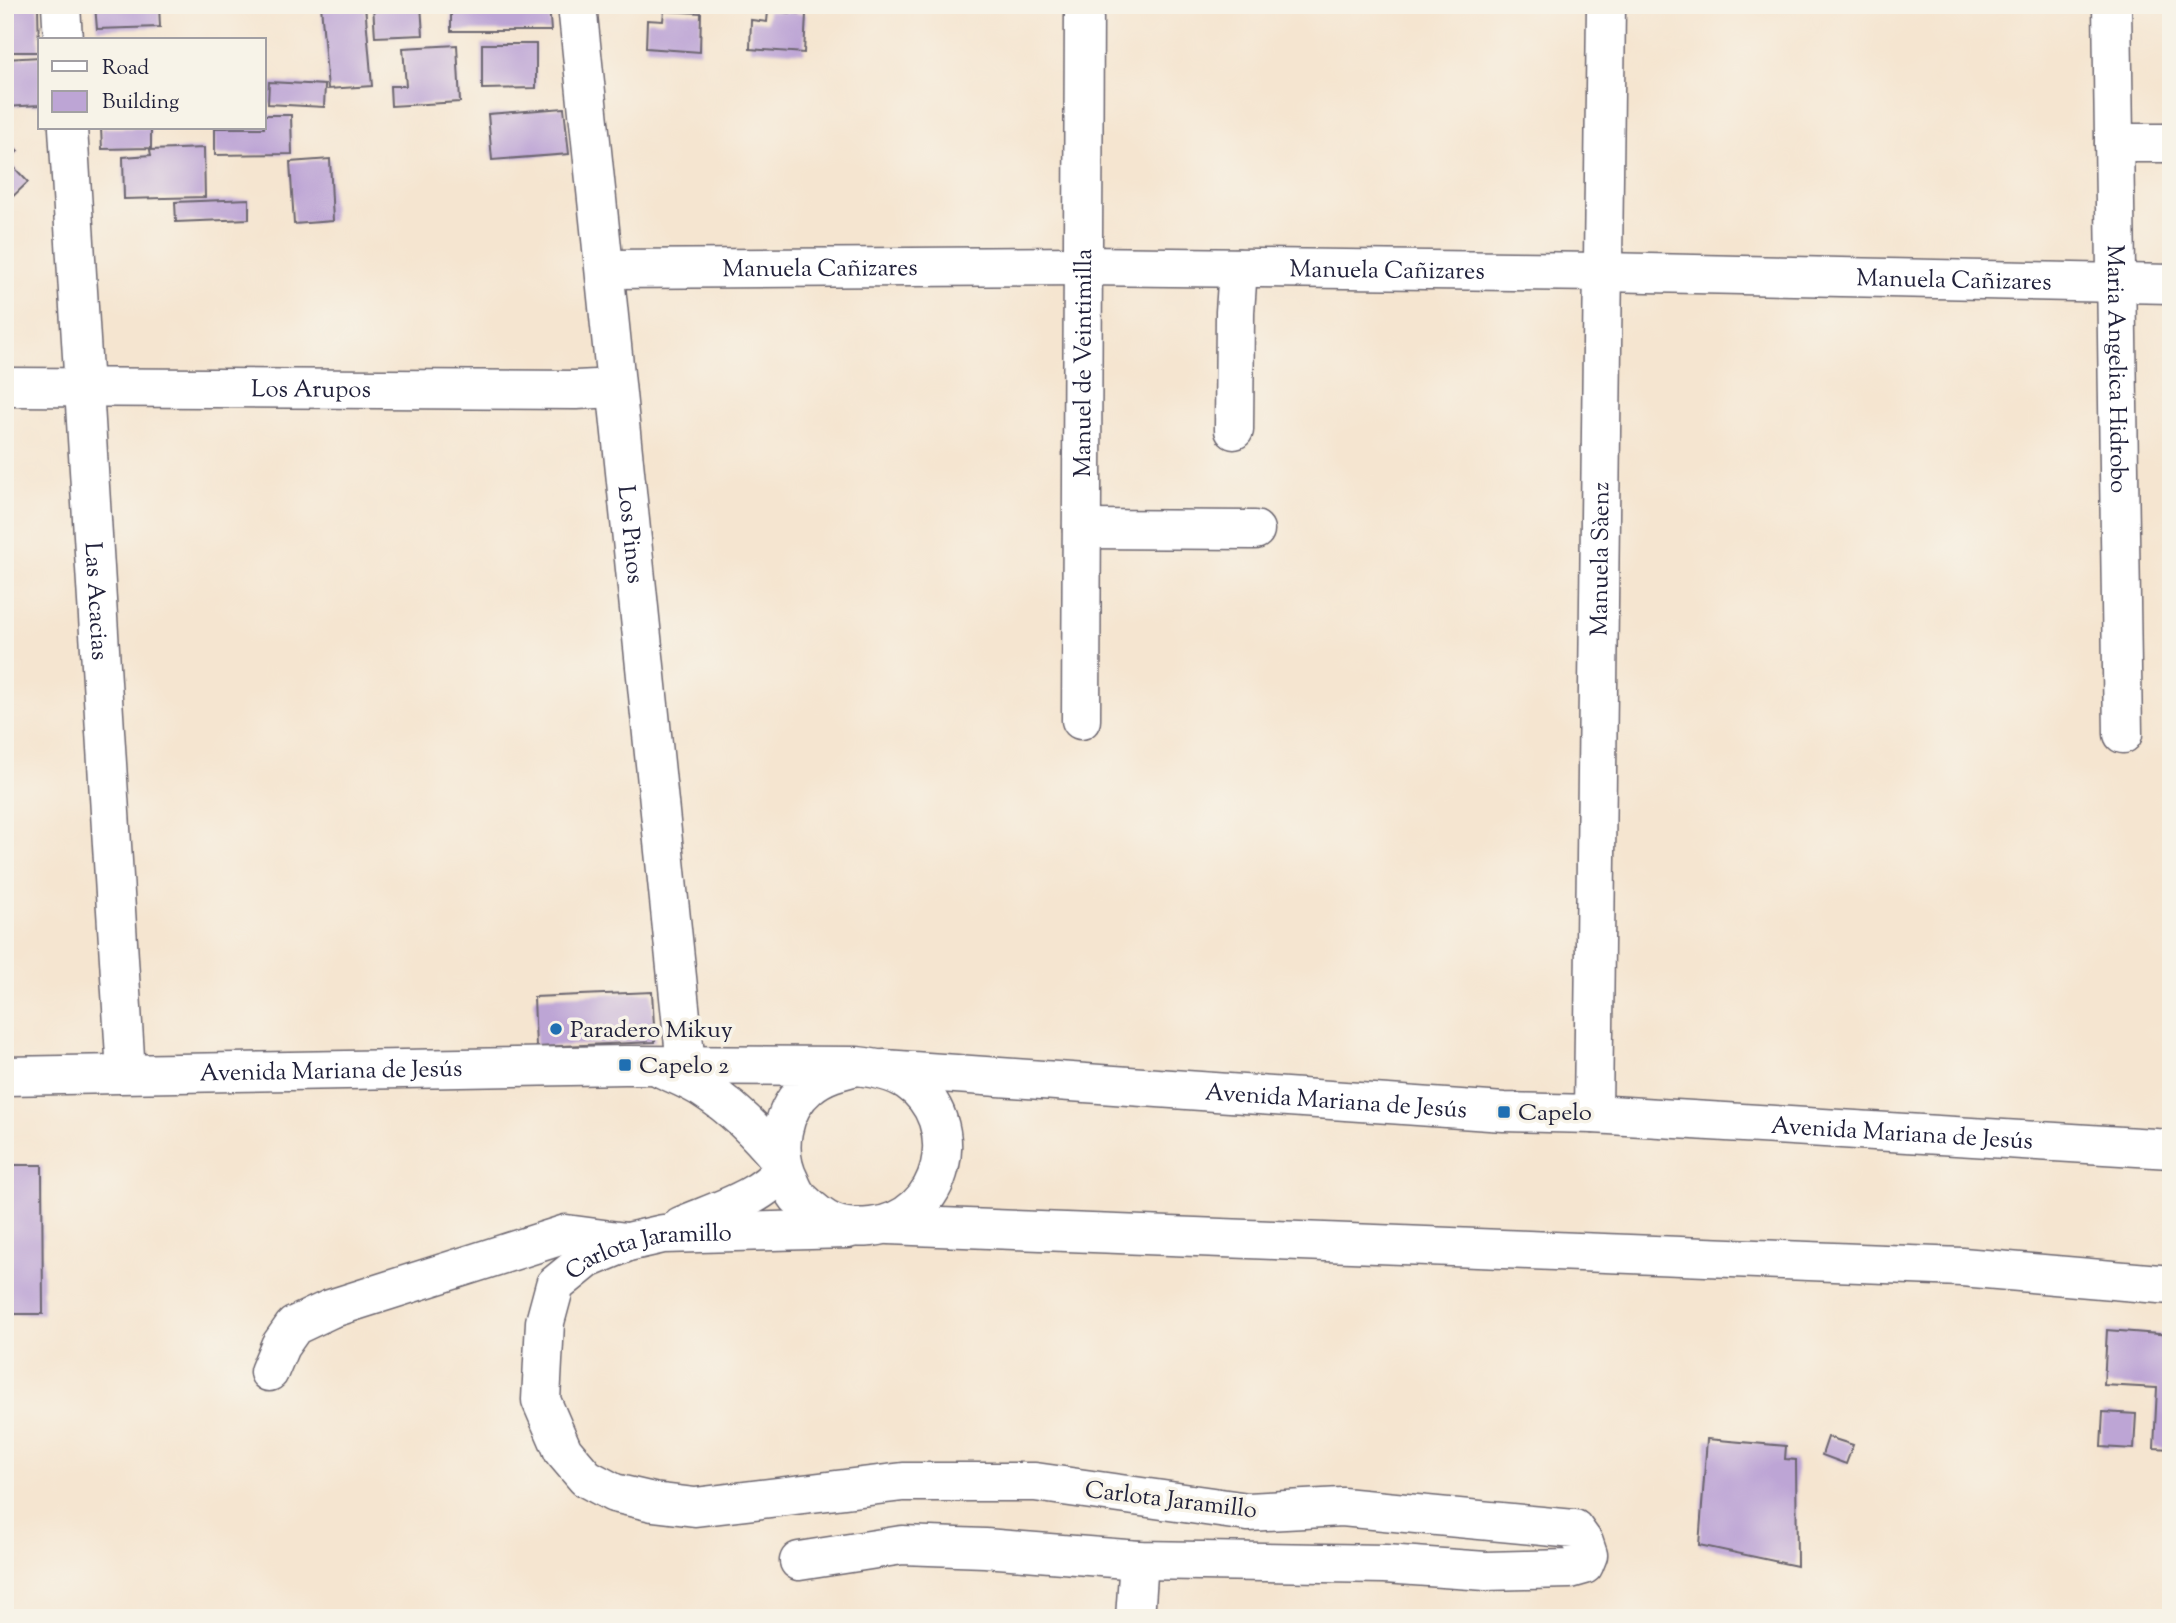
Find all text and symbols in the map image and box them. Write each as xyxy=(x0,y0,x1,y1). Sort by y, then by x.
legend xyxy=(38,38,266,130)
text: Road xyxy=(102,54,149,84)
text: Building xyxy=(102,88,179,118)
street label: Maria Angelica Hidrobo xyxy=(2097,244,2134,494)
street label: Manuel de Veintimilla xyxy=(1067,249,1102,477)
street label: Manuela Cañizares xyxy=(722,252,918,287)
street label: Manuela Cañizares xyxy=(1289,253,1485,290)
street label: Manuela Cañizares xyxy=(1856,262,2052,300)
street label: Los Arupos xyxy=(251,373,371,408)
street label: Manuela Sàenz xyxy=(1584,482,1619,636)
street label: Los Pinos xyxy=(607,484,651,585)
street label: Las Acacias xyxy=(74,541,116,661)
place label: Paradero Mikuy xyxy=(570,1014,733,1048)
marker: Paradero Mikuy xyxy=(548,1021,564,1037)
place label: Capelo 2 xyxy=(639,1050,729,1084)
street label: Avenida Mariana de Jesús xyxy=(199,1053,463,1092)
marker: Capelo 2 xyxy=(617,1057,633,1073)
street label: Avenida Mariana de Jesús xyxy=(1204,1076,1468,1128)
place label: Capelo xyxy=(1518,1097,1592,1131)
marker: Capelo xyxy=(1496,1104,1512,1120)
street label: Avenida Mariana de Jesús xyxy=(1770,1110,2034,1160)
street label: Carlota Jaramillo xyxy=(559,1217,732,1289)
street label: Carlota Jaramillo xyxy=(1083,1474,1259,1528)

